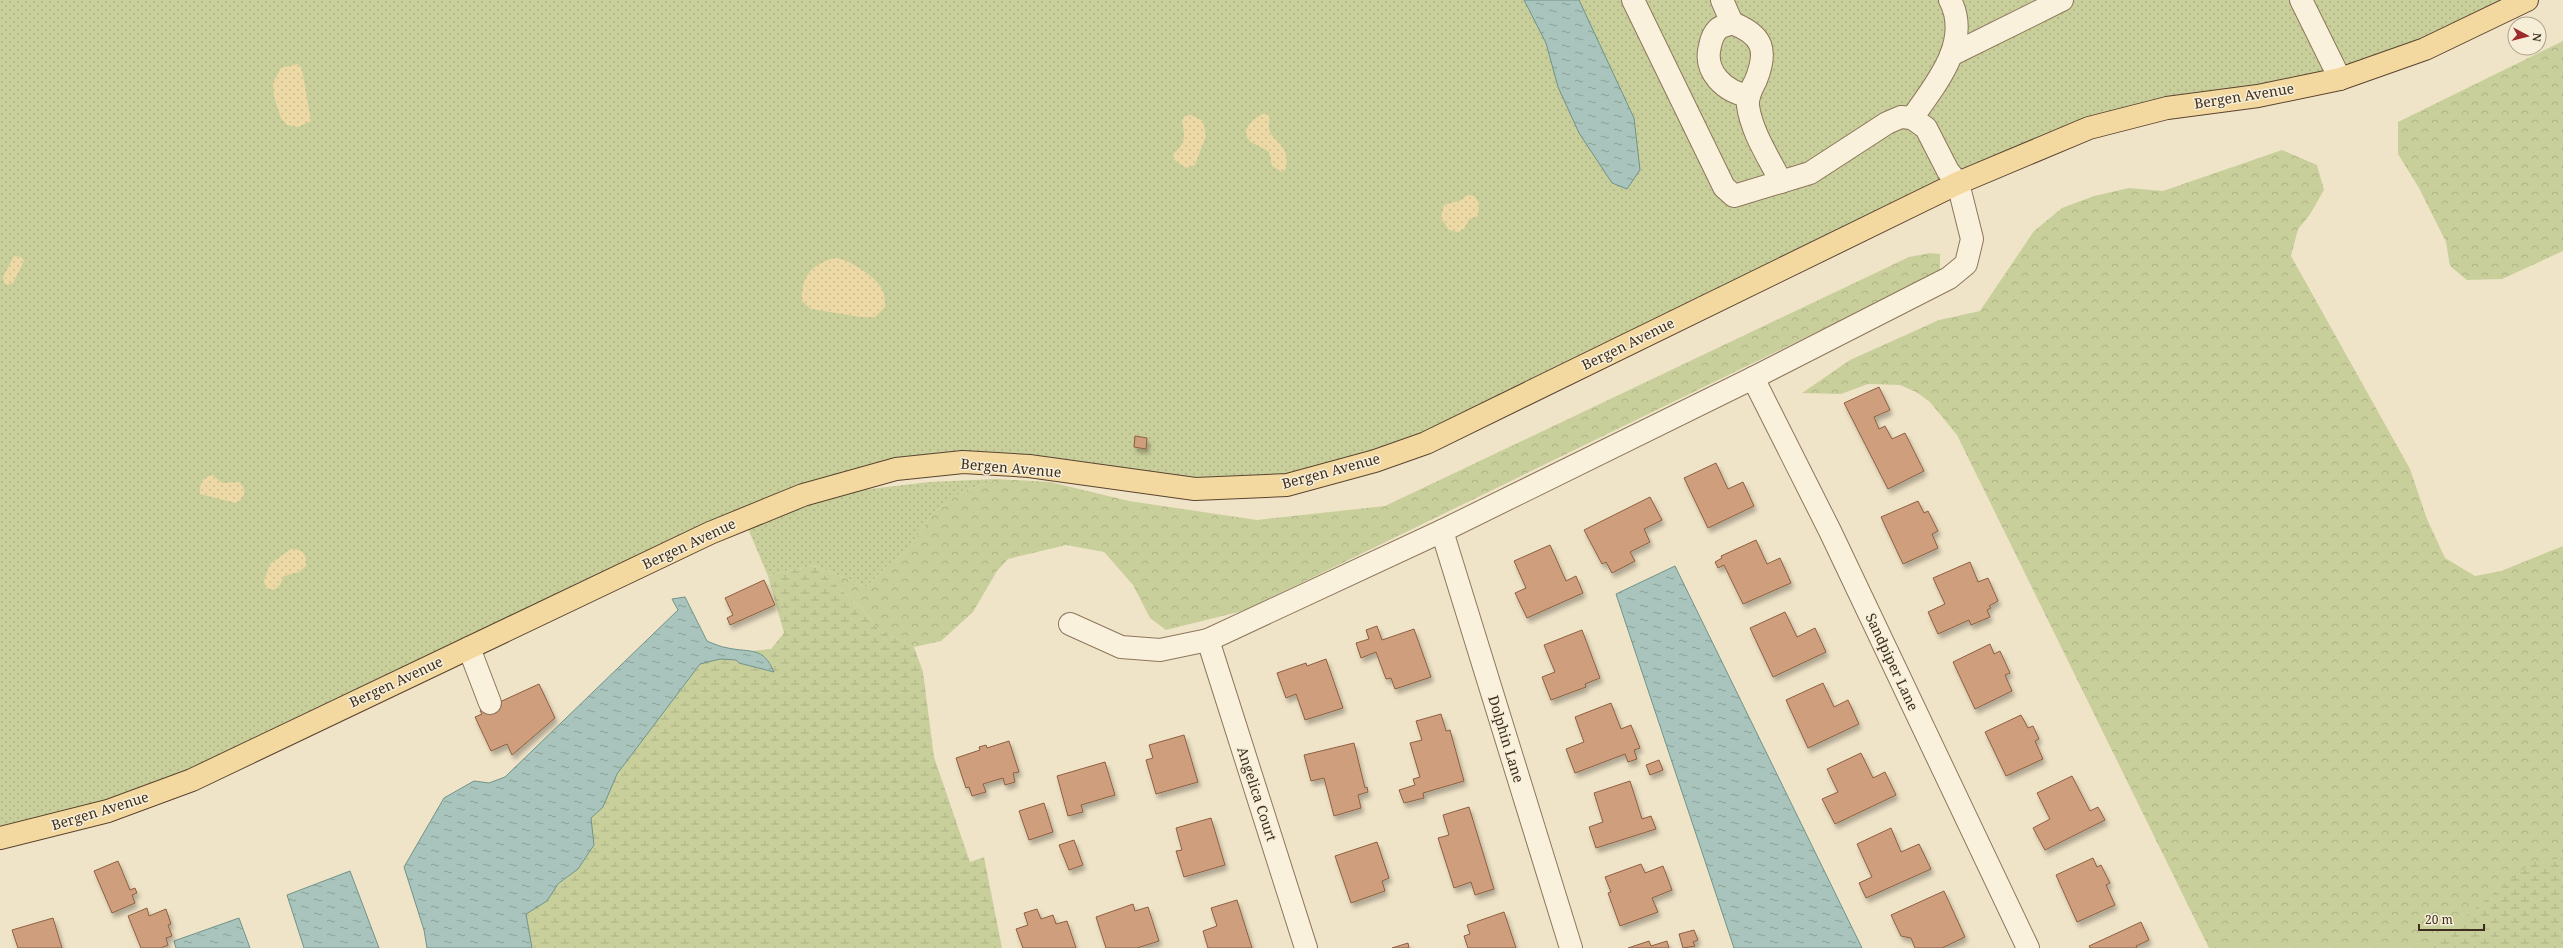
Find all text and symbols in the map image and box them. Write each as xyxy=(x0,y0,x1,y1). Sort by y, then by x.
north arrow xyxy=(2507,16,2547,56)
text: N xyxy=(2529,32,2545,43)
street label: Bergen Avenue xyxy=(2193,78,2295,113)
street label: Bergen Avenue xyxy=(1578,313,1677,374)
street label: Bergen Avenue xyxy=(1280,448,1382,493)
street label: Bergen Avenue xyxy=(960,454,1062,481)
street label: Bergen Avenue xyxy=(639,514,739,573)
street label: Sandpiper Lane xyxy=(1862,610,1923,714)
street label: Bergen Avenue xyxy=(346,652,446,711)
street label: Dolphin Lane xyxy=(1484,693,1529,785)
street label: Angelica Court xyxy=(1233,744,1282,844)
street label: Bergen Avenue xyxy=(49,787,151,834)
scale bar xyxy=(2419,906,2484,932)
text: 20 m xyxy=(2425,911,2453,928)

